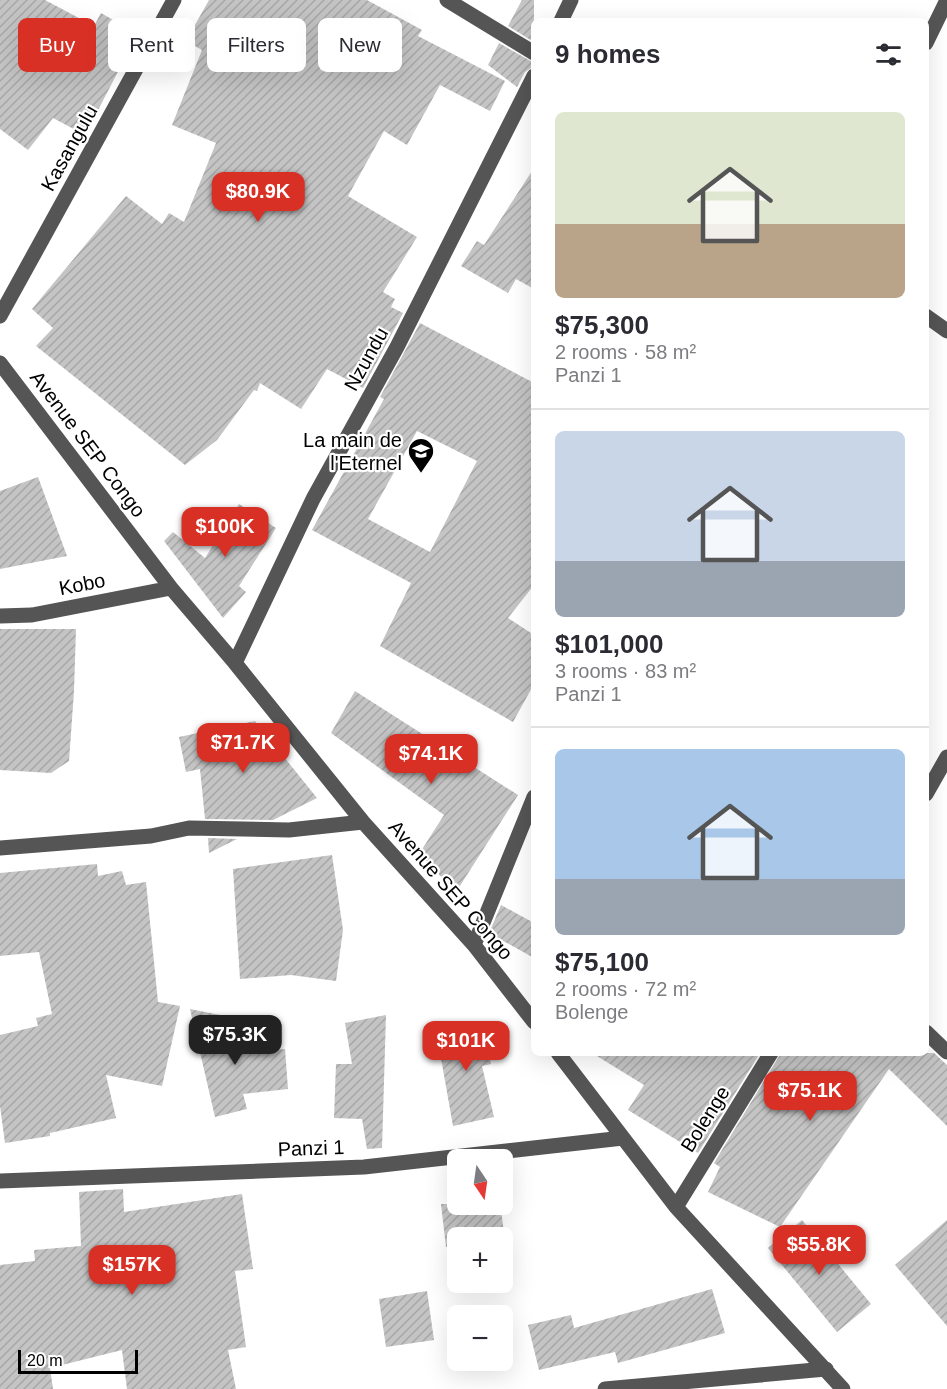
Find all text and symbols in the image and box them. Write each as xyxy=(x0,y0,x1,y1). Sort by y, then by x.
chip: Buy xyxy=(18,18,96,72)
chip: Rent xyxy=(108,18,195,72)
chip: Filters xyxy=(207,18,306,72)
chip: New xyxy=(318,18,402,72)
icon: filters xyxy=(872,38,905,71)
text: 9 homes xyxy=(555,39,661,69)
street label: Kasangulu xyxy=(36,101,102,195)
icon: home xyxy=(676,151,784,259)
pin: $80.9K xyxy=(209,172,307,223)
text: $80.9K xyxy=(226,180,290,202)
text: $75,300 xyxy=(555,310,649,340)
street label: Nzundu xyxy=(340,324,392,394)
text: 2 rooms · 58 m² xyxy=(555,341,696,363)
text: Panzi 1 xyxy=(555,364,622,386)
street label: Avenue SEP Congo xyxy=(26,367,150,521)
place label: La main de l'Eternel xyxy=(303,429,402,474)
school or university icon: La main de l'Eternel xyxy=(406,436,436,474)
icon: home xyxy=(676,470,784,578)
pin: $100K xyxy=(183,507,267,558)
text: $100K xyxy=(196,515,254,537)
street label: Kobo xyxy=(57,569,107,599)
text: $101,000 xyxy=(555,629,663,659)
text: 3 rooms · 83 m² xyxy=(555,660,696,682)
text: Panzi 1 xyxy=(555,683,622,705)
pin: $71.7K xyxy=(194,723,292,774)
text: $71.7K xyxy=(211,731,275,753)
pin: $74.1K xyxy=(382,734,480,785)
text: $74.1K xyxy=(399,742,463,764)
icon: home xyxy=(676,788,784,896)
street label: Avenue SEP Congo xyxy=(385,816,517,964)
text: $75,100 xyxy=(555,947,649,977)
text: 2 rooms · 72 m² xyxy=(555,978,696,1000)
text: Bolenge xyxy=(555,1001,628,1023)
pin: $75.3K xyxy=(186,1015,284,1066)
pin: $101K xyxy=(424,1021,508,1072)
text: $75.3K xyxy=(203,1023,267,1045)
text: $101K xyxy=(437,1029,495,1051)
pin: $75.1K xyxy=(761,1071,859,1122)
text: $75.1K xyxy=(778,1079,842,1101)
street label: Bolenge xyxy=(676,1082,734,1156)
street label: Panzi 1 xyxy=(277,1136,345,1160)
north arrow xyxy=(447,1149,513,1215)
map controls xyxy=(447,1149,513,1371)
pin: $55.8K xyxy=(770,1225,868,1276)
button: + xyxy=(447,1227,513,1293)
text: $55.8K xyxy=(787,1233,851,1255)
pin: $157K xyxy=(90,1245,174,1296)
text: $157K xyxy=(103,1253,161,1275)
button: − xyxy=(447,1305,513,1371)
scale bar xyxy=(18,1347,138,1374)
text: 20 m xyxy=(27,1352,63,1369)

